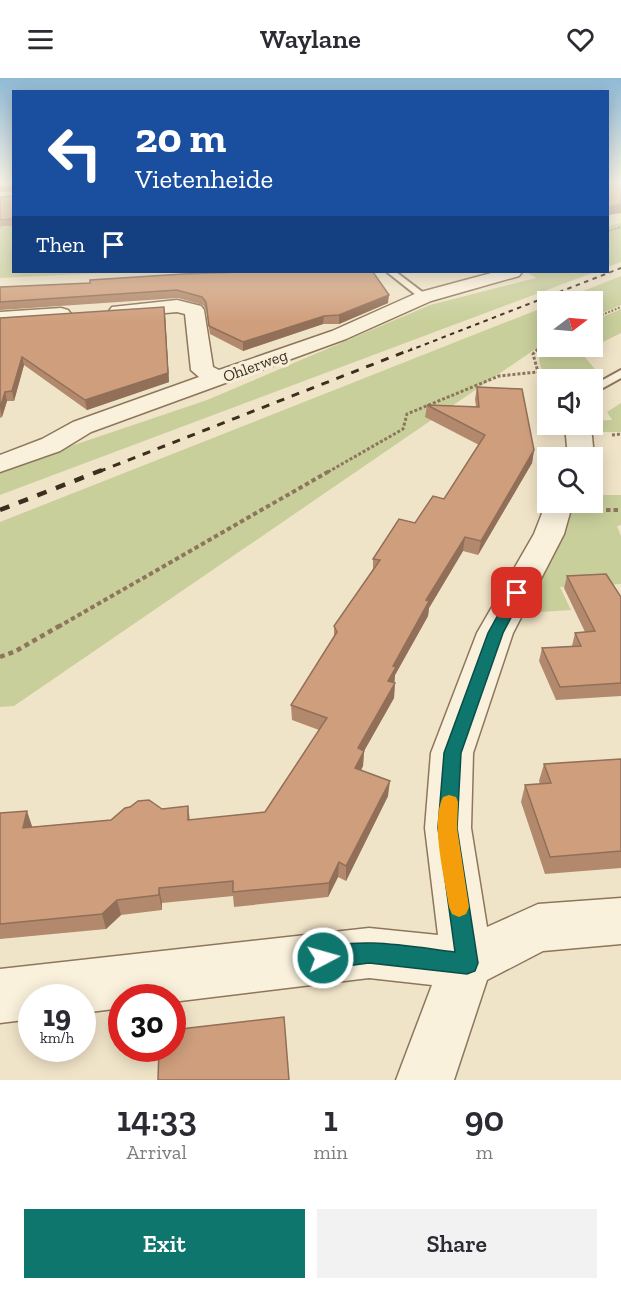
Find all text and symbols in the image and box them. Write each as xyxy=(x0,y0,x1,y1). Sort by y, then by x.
icon: menu xyxy=(24,23,57,56)
text: Waylane xyxy=(260,23,361,55)
icon: heart xyxy=(564,23,597,56)
text: 20 m xyxy=(135,112,226,163)
icon: left xyxy=(36,114,114,192)
text: Vietenheide xyxy=(135,163,273,195)
icon: arrive xyxy=(97,228,130,261)
text: Then xyxy=(36,231,85,258)
north arrow xyxy=(537,291,603,357)
map controls xyxy=(537,291,603,513)
street label: Ohlerweg xyxy=(220,345,290,386)
button: sound xyxy=(537,369,603,435)
button: search xyxy=(537,447,603,513)
pin xyxy=(491,567,542,618)
icon: arrive xyxy=(500,576,533,609)
position arrow xyxy=(291,926,355,990)
speed limit sign: 30 xyxy=(108,984,186,1062)
text: 19 xyxy=(43,998,71,1034)
text: km/h xyxy=(40,1029,74,1047)
text: 14:33 xyxy=(117,1097,197,1140)
text: 1 xyxy=(323,1097,338,1140)
text: 90 xyxy=(464,1097,504,1140)
text: Arrival xyxy=(127,1140,187,1164)
text: min xyxy=(313,1140,348,1164)
text: m xyxy=(476,1140,493,1164)
button: Exit xyxy=(24,1209,305,1278)
button: Share xyxy=(317,1209,597,1278)

